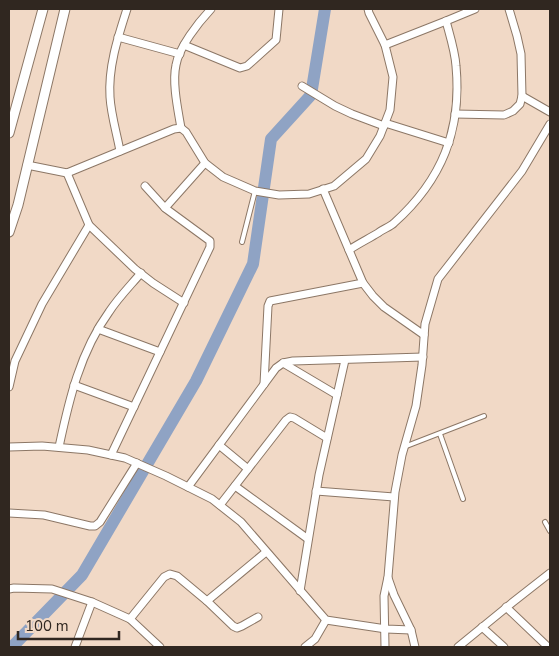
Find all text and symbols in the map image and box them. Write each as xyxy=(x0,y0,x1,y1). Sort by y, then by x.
scale bar xyxy=(18,608,119,640)
text: 100 m xyxy=(25,616,69,636)

